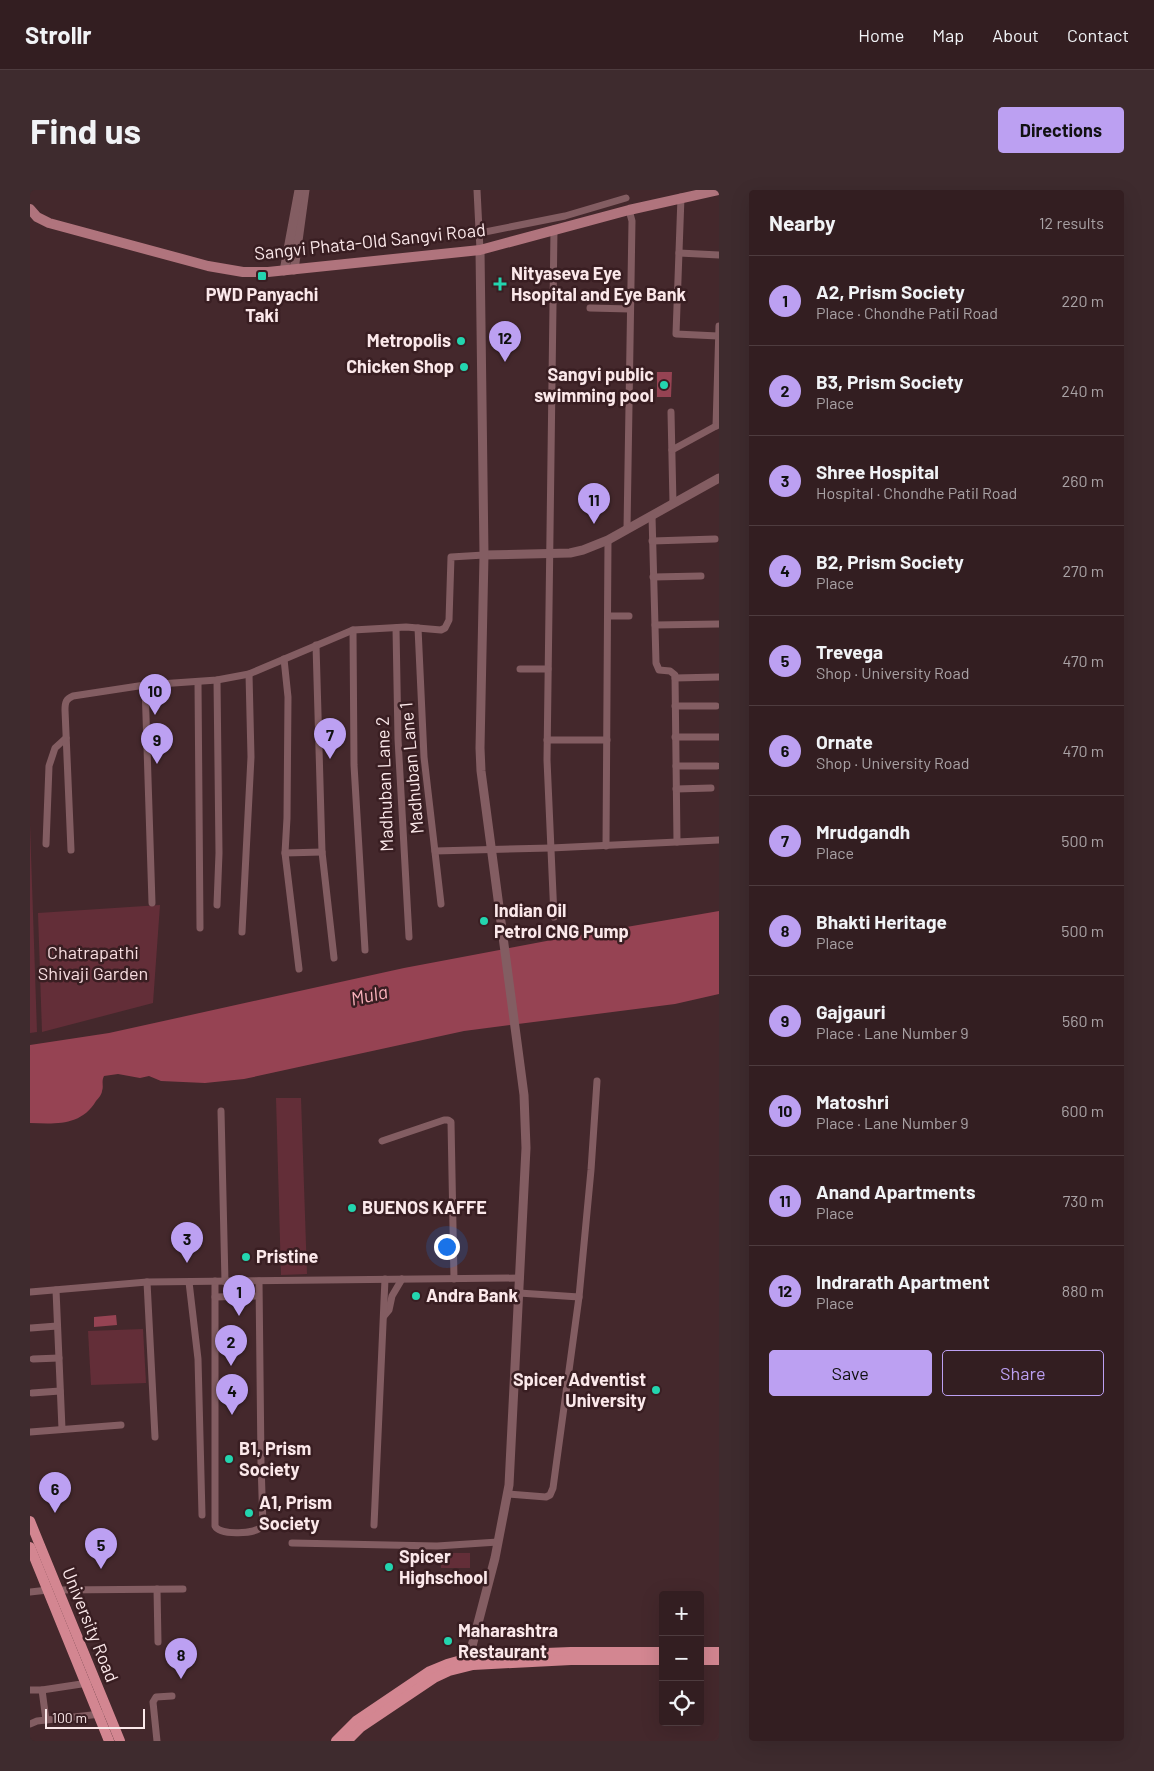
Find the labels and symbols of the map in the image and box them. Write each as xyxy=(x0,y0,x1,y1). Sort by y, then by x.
street label: Sangvi Phata-Old Sangvi Road xyxy=(253,218,487,264)
place label: Nityaseva Eye Hsopital and Eye Bank xyxy=(511,262,686,305)
marker: PWD Panyachi Taki xyxy=(256,270,268,282)
marker: Nityaseva Eye Hsopital and Eye Bank xyxy=(493,277,507,291)
place label: PWD Panyachi Taki xyxy=(206,283,318,326)
pin: 12 xyxy=(489,321,521,362)
place label: Metropolis xyxy=(367,329,451,351)
marker: Metropolis xyxy=(455,335,467,347)
place label: Chicken Shop xyxy=(346,355,454,377)
marker: Chicken Shop xyxy=(458,361,470,373)
place label: Sangvi public swimming pool xyxy=(534,363,654,406)
marker: Sangvi public swimming pool xyxy=(658,379,670,391)
pin: 11 xyxy=(578,483,610,524)
pin: 10 xyxy=(139,674,171,715)
street label: Madhuban Lane 1 xyxy=(394,701,428,835)
street label: Madhuban Lane 2 xyxy=(371,716,397,852)
pin: 7 xyxy=(314,718,346,759)
pin: 9 xyxy=(141,723,173,764)
place label: Indian Oil Petrol CNG Pump xyxy=(494,899,629,942)
marker: Indian Oil Petrol CNG Pump xyxy=(478,915,490,927)
park label: Chatrapathi Shivaji Garden xyxy=(38,941,148,984)
water label: Mula xyxy=(348,979,390,1010)
place label: BUENOS KAFFE xyxy=(362,1196,487,1218)
marker: BUENOS KAFFE xyxy=(346,1202,358,1214)
pin: 3 xyxy=(171,1222,203,1263)
your location xyxy=(434,1234,460,1260)
place label: Pristine xyxy=(256,1245,318,1267)
marker: Pristine xyxy=(240,1251,252,1263)
pin: 1 xyxy=(223,1275,255,1316)
place label: Andra Bank xyxy=(426,1284,518,1306)
marker: Andra Bank xyxy=(410,1290,422,1302)
pin: 2 xyxy=(215,1325,247,1366)
place label: Spicer Adventist University xyxy=(513,1368,646,1411)
pin: 4 xyxy=(216,1374,248,1415)
marker: Spicer Adventist University xyxy=(650,1384,662,1396)
place label: B1, Prism Society xyxy=(239,1437,311,1480)
marker: B1, Prism Society xyxy=(223,1453,235,1465)
pin: 6 xyxy=(39,1472,71,1513)
place label: A1, Prism Society xyxy=(259,1491,332,1534)
marker: A1, Prism Society xyxy=(243,1507,255,1519)
pin: 5 xyxy=(85,1528,117,1569)
place label: Spicer Highschool xyxy=(399,1545,488,1588)
marker: Spicer Highschool xyxy=(383,1561,395,1573)
street label: University Road xyxy=(58,1564,124,1685)
place label: Maharashtra Restaurant xyxy=(458,1619,558,1662)
marker: Maharashtra Restaurant xyxy=(442,1635,454,1647)
pin: 8 xyxy=(165,1638,197,1679)
scale bar xyxy=(45,1706,145,1729)

